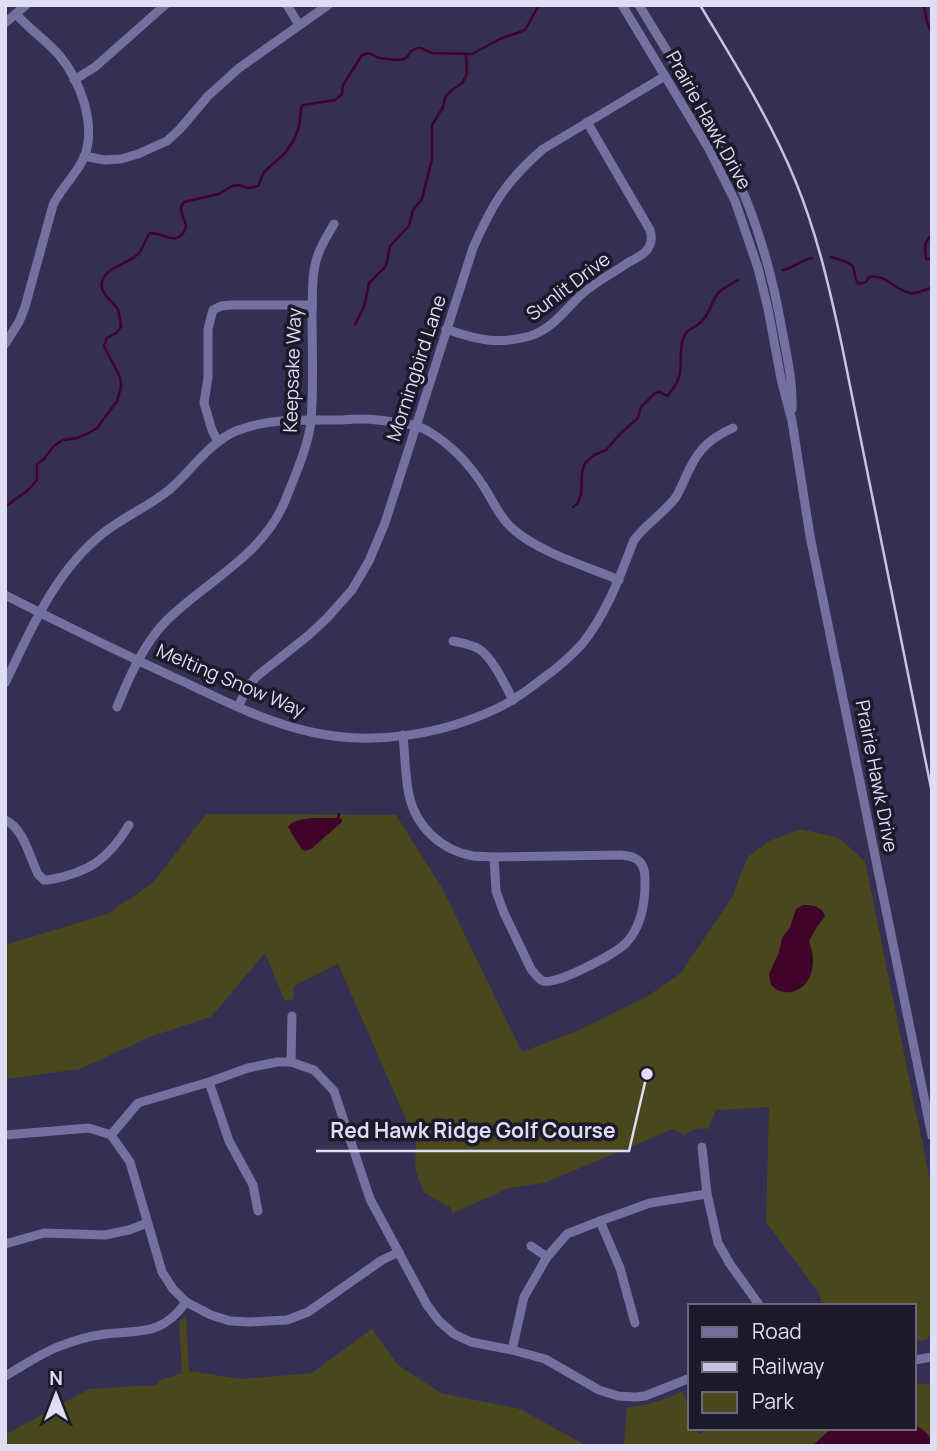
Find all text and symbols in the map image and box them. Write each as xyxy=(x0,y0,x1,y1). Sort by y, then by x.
street label: Prairie Hawk Drive xyxy=(660,46,758,194)
street label: Sunlit Drive xyxy=(521,246,615,326)
street label: Morningbird Lane xyxy=(380,292,452,444)
street label: Keepsake Way xyxy=(277,307,307,433)
street label: Melting Snow Way xyxy=(153,637,309,723)
street label: Prairie Hawk Drive xyxy=(849,698,905,854)
callout: Red Hawk Ridge Golf Course xyxy=(316,1109,629,1151)
text: Red Hawk Ridge Golf Course xyxy=(330,1116,616,1144)
legend xyxy=(688,1304,916,1430)
text: Road xyxy=(752,1317,802,1345)
text: Railway xyxy=(752,1352,824,1380)
north arrow xyxy=(21,1360,91,1430)
text: N xyxy=(49,1365,63,1391)
text: Park xyxy=(752,1387,794,1415)

